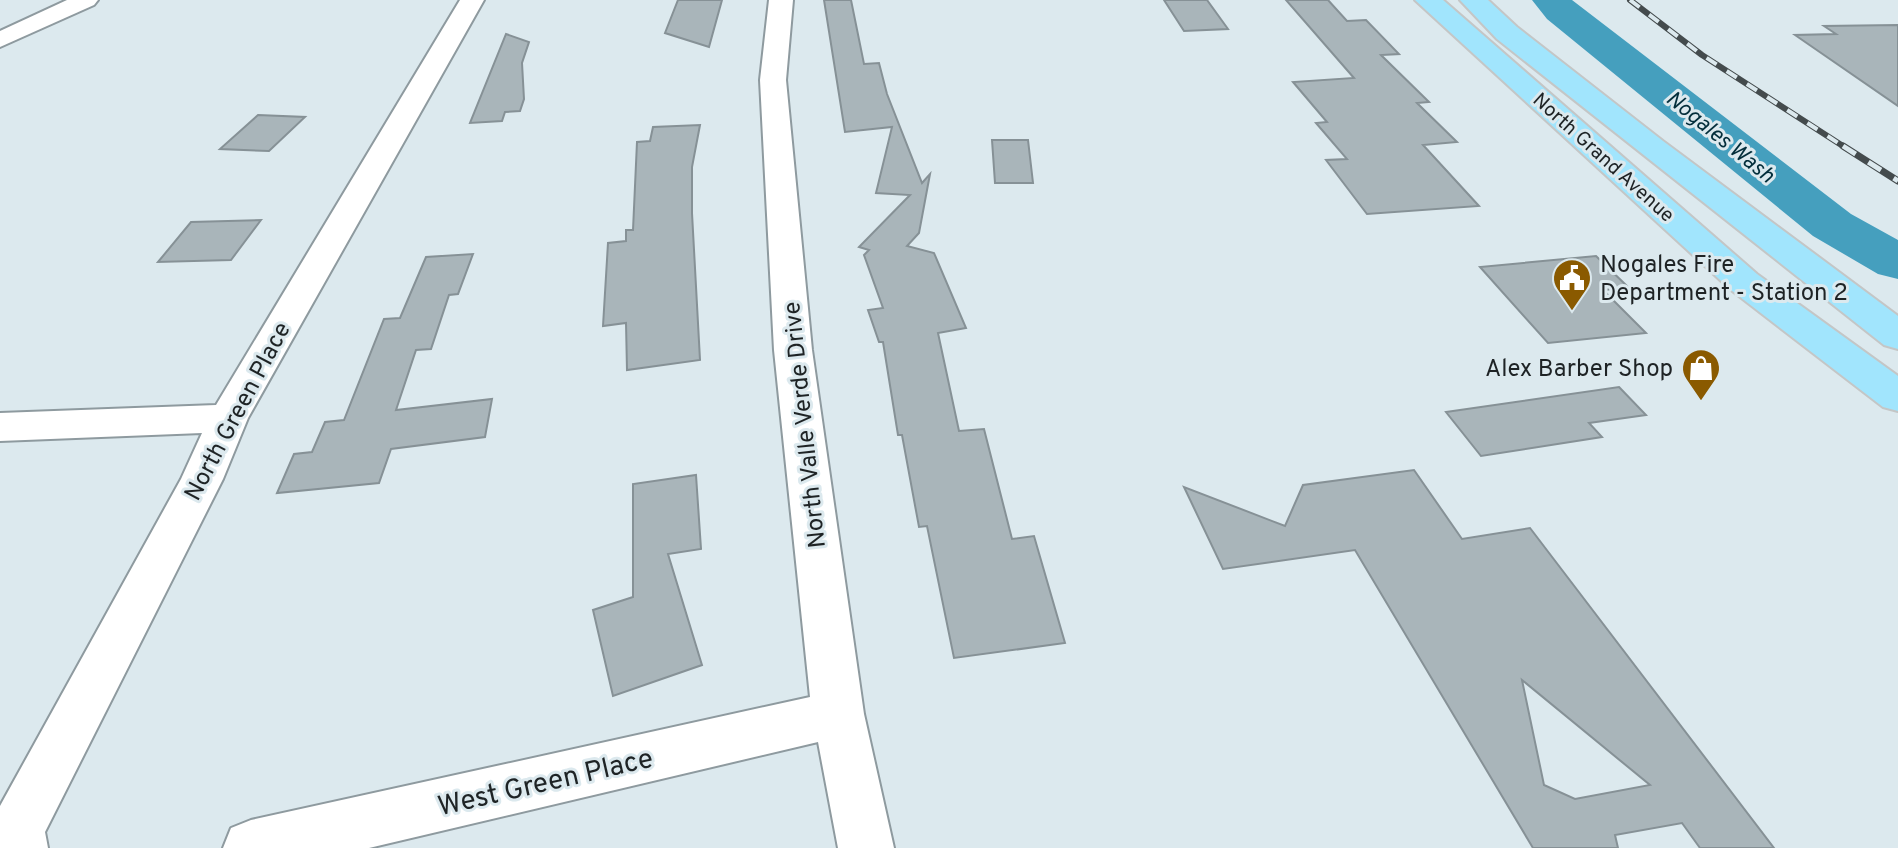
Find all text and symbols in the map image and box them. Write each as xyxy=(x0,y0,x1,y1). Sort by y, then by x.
water label: Nogales Wash xyxy=(1660,86,1779,190)
street label: North Grand Avenue xyxy=(1526,88,1679,229)
place label: Nogales Fire Department - Station 2 xyxy=(1600,251,1848,309)
public building icon: Nogales Fire Department - Station 2 xyxy=(1551,257,1593,312)
street label: North Valle Verde Drive xyxy=(778,300,834,550)
street label: North Green Place xyxy=(179,317,299,506)
shop icon: Alex Barber Shop xyxy=(1680,347,1722,402)
place label: Alex Barber Shop xyxy=(1485,355,1673,385)
street label: West Green Place xyxy=(434,742,657,826)

